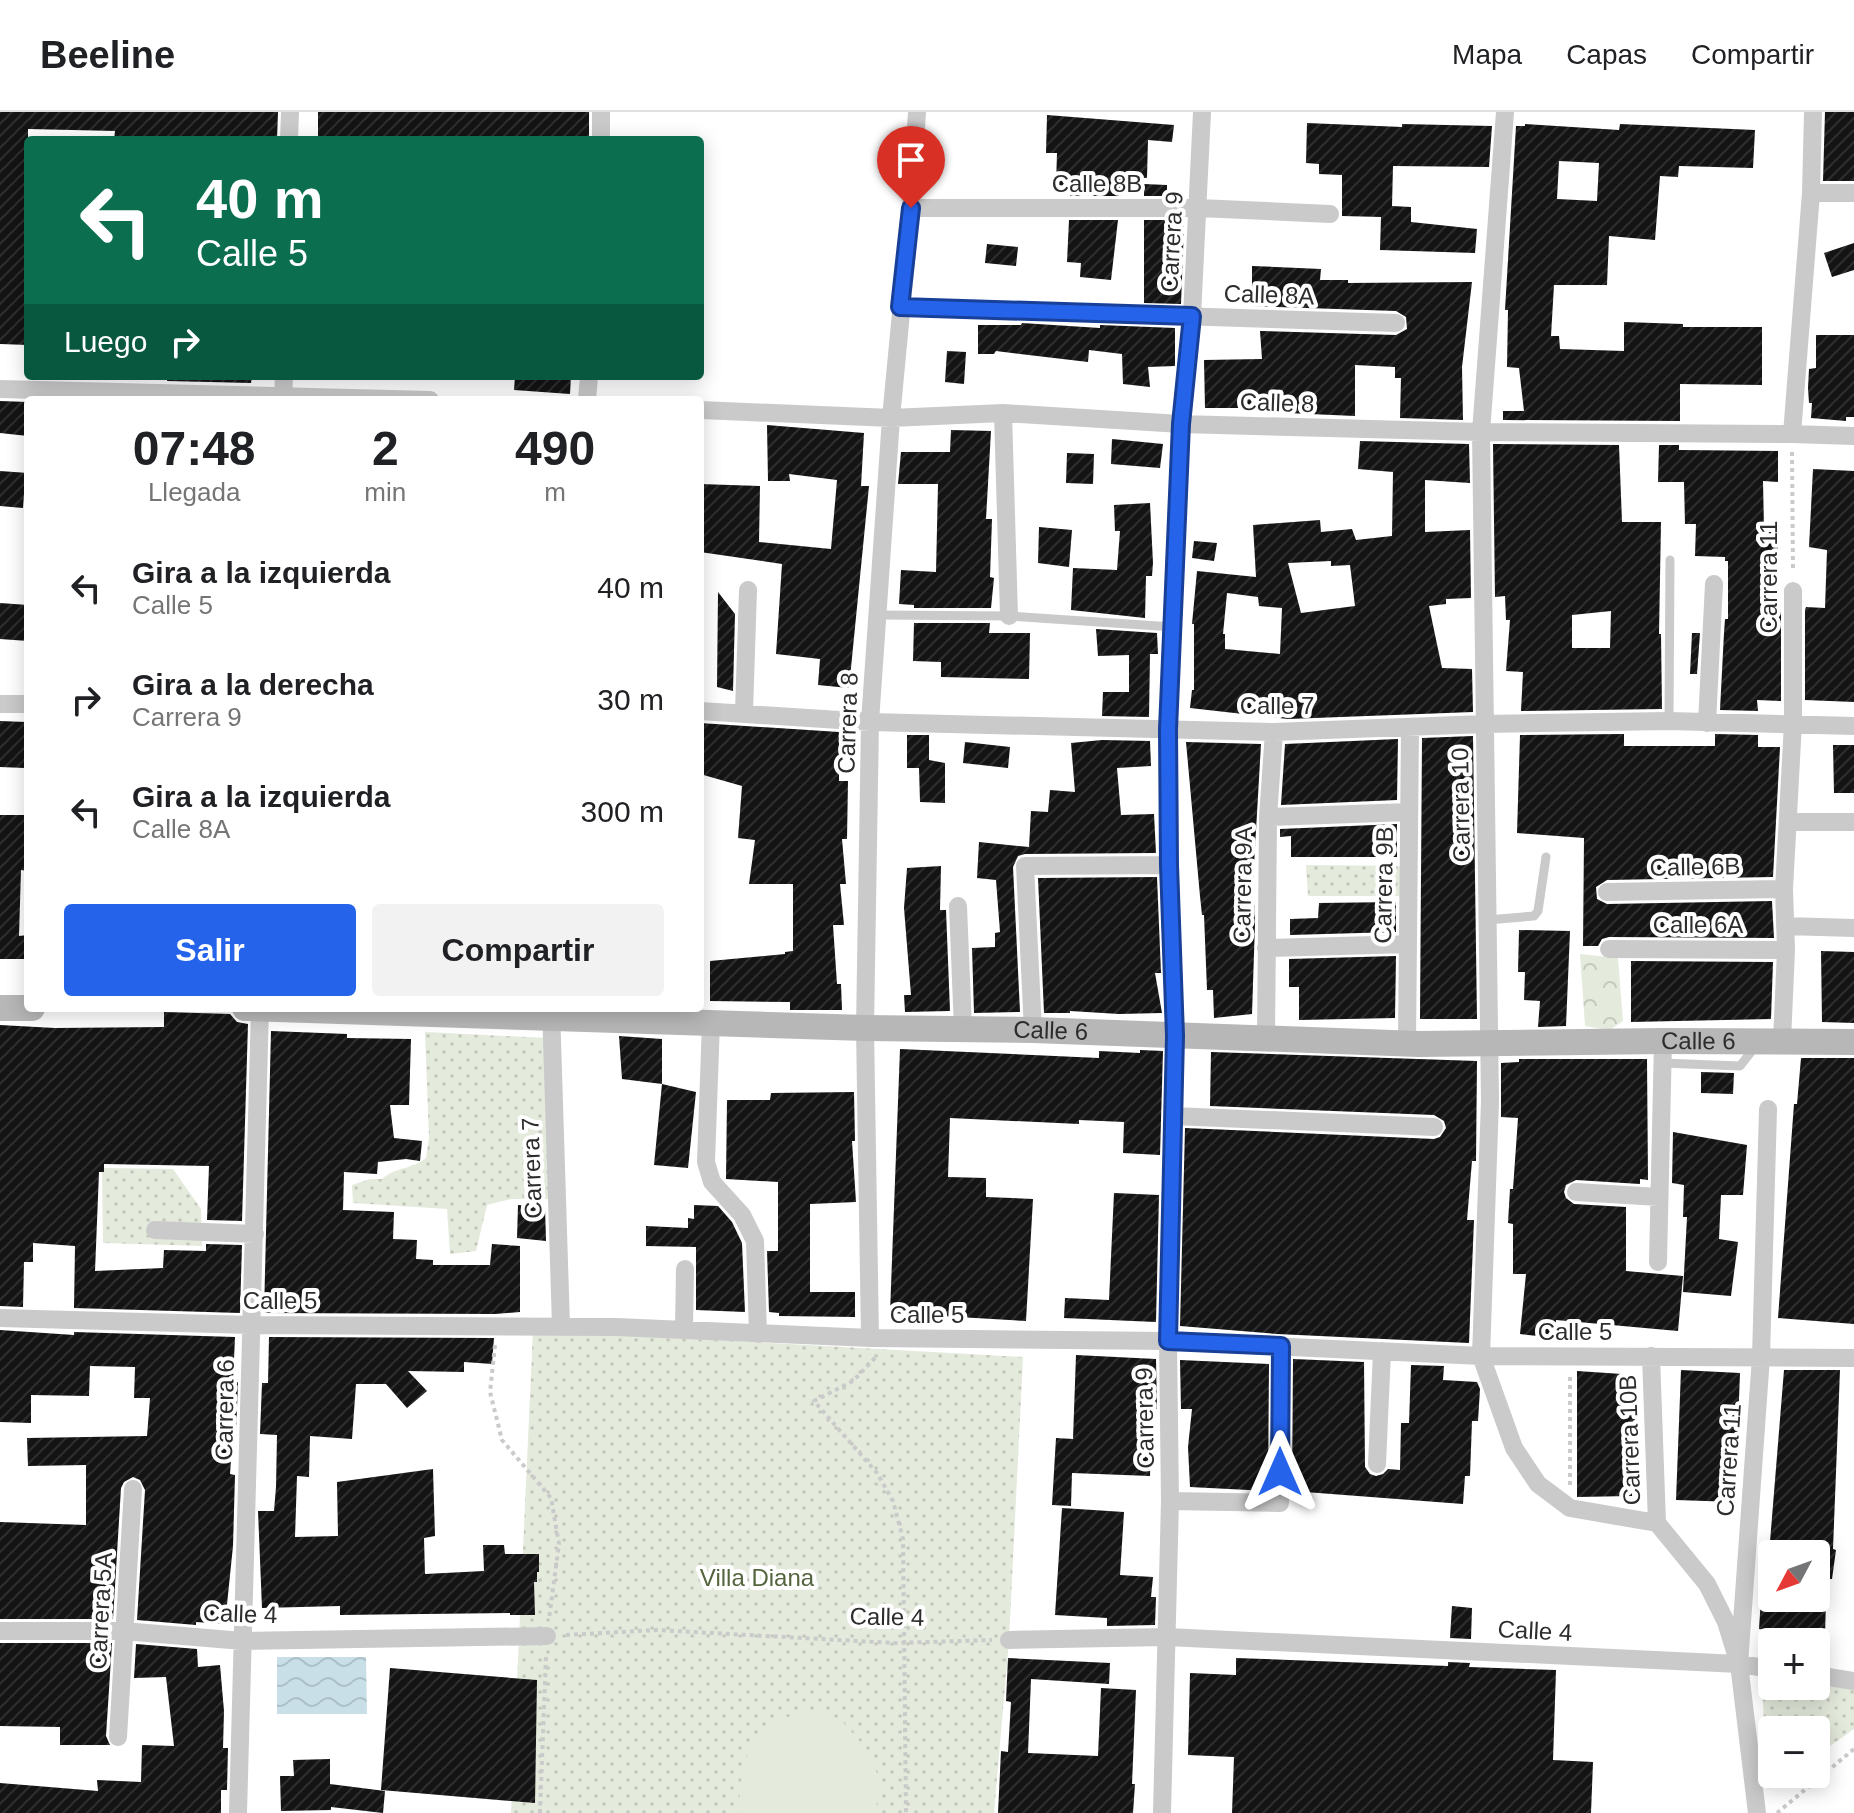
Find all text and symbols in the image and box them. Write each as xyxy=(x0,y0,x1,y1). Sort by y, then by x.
text: Beeline xyxy=(40,34,175,76)
text: Mapa xyxy=(1452,39,1522,70)
text: Capas xyxy=(1566,39,1647,70)
text: Compartir xyxy=(1691,39,1814,70)
pin xyxy=(877,126,945,208)
icon: arrive xyxy=(889,138,933,182)
text: 40 m xyxy=(196,167,324,230)
icon: left xyxy=(64,168,168,272)
street label: Calle 8B xyxy=(1052,170,1142,197)
street label: Carrera 9 xyxy=(1155,191,1188,293)
text: Calle 5 xyxy=(196,233,308,274)
street label: Calle 8A xyxy=(1223,279,1315,310)
icon: right xyxy=(163,320,207,364)
text: Luego xyxy=(64,325,147,358)
street label: Calle 8 xyxy=(1239,388,1315,417)
text: 07:48 xyxy=(133,422,256,475)
text: 2 xyxy=(372,422,399,475)
text: 490 xyxy=(515,422,595,475)
text: Llegada xyxy=(148,477,240,507)
text: min xyxy=(364,477,406,507)
text: m xyxy=(544,477,566,507)
street label: Carrera 11 xyxy=(1755,521,1782,633)
text: Gira a la izquierda xyxy=(132,556,390,589)
icon: left xyxy=(64,566,108,610)
text: 40 m xyxy=(597,571,664,604)
text: Calle 5 xyxy=(132,590,213,620)
text: Gira a la derecha xyxy=(132,668,374,701)
street label: Carrera 8 xyxy=(832,672,863,774)
icon: right xyxy=(64,678,108,722)
text: 30 m xyxy=(597,683,664,716)
street label: Calle 7 xyxy=(1240,692,1314,719)
text: Carrera 9 xyxy=(132,702,242,732)
street label: Carrera 10 xyxy=(1446,747,1475,863)
text: Gira a la izquierda xyxy=(132,780,390,813)
icon: left xyxy=(64,790,108,834)
text: 300 m xyxy=(581,795,664,828)
text: Calle 8A xyxy=(132,814,230,844)
street label: Carrera 9A xyxy=(1228,826,1257,944)
street label: Carrera 9B xyxy=(1369,826,1398,944)
street label: Calle 6B xyxy=(1649,852,1741,881)
button: Salir xyxy=(64,904,356,996)
button: Compartir xyxy=(372,904,664,996)
street label: Calle 6A xyxy=(1653,911,1743,938)
street label: Calle 6 xyxy=(1013,1016,1089,1045)
street label: Calle 6 xyxy=(1661,1027,1736,1054)
street label: Carrera 7 xyxy=(516,1117,547,1219)
street label: Calle 5 xyxy=(243,1287,317,1314)
street label: Calle 5 xyxy=(890,1301,964,1328)
street label: Calle 5 xyxy=(1538,1318,1612,1345)
street label: Carrera 6 xyxy=(210,1359,239,1461)
street label: Carrera 9 xyxy=(1130,1367,1159,1469)
street label: Carrera 10B xyxy=(1614,1374,1645,1506)
street label: Carrera 11 xyxy=(1711,1403,1746,1517)
position arrow xyxy=(1238,1430,1322,1514)
north arrow xyxy=(1758,1540,1830,1612)
map controls xyxy=(1758,1540,1830,1788)
street label: Carrera 5A xyxy=(84,1552,117,1670)
park label: Villa Diana xyxy=(700,1564,815,1591)
street label: Calle 4 xyxy=(202,1599,278,1628)
street label: Calle 4 xyxy=(849,1602,925,1631)
street label: Calle 4 xyxy=(1497,1615,1573,1646)
button: + xyxy=(1758,1628,1830,1700)
button: − xyxy=(1758,1716,1830,1788)

